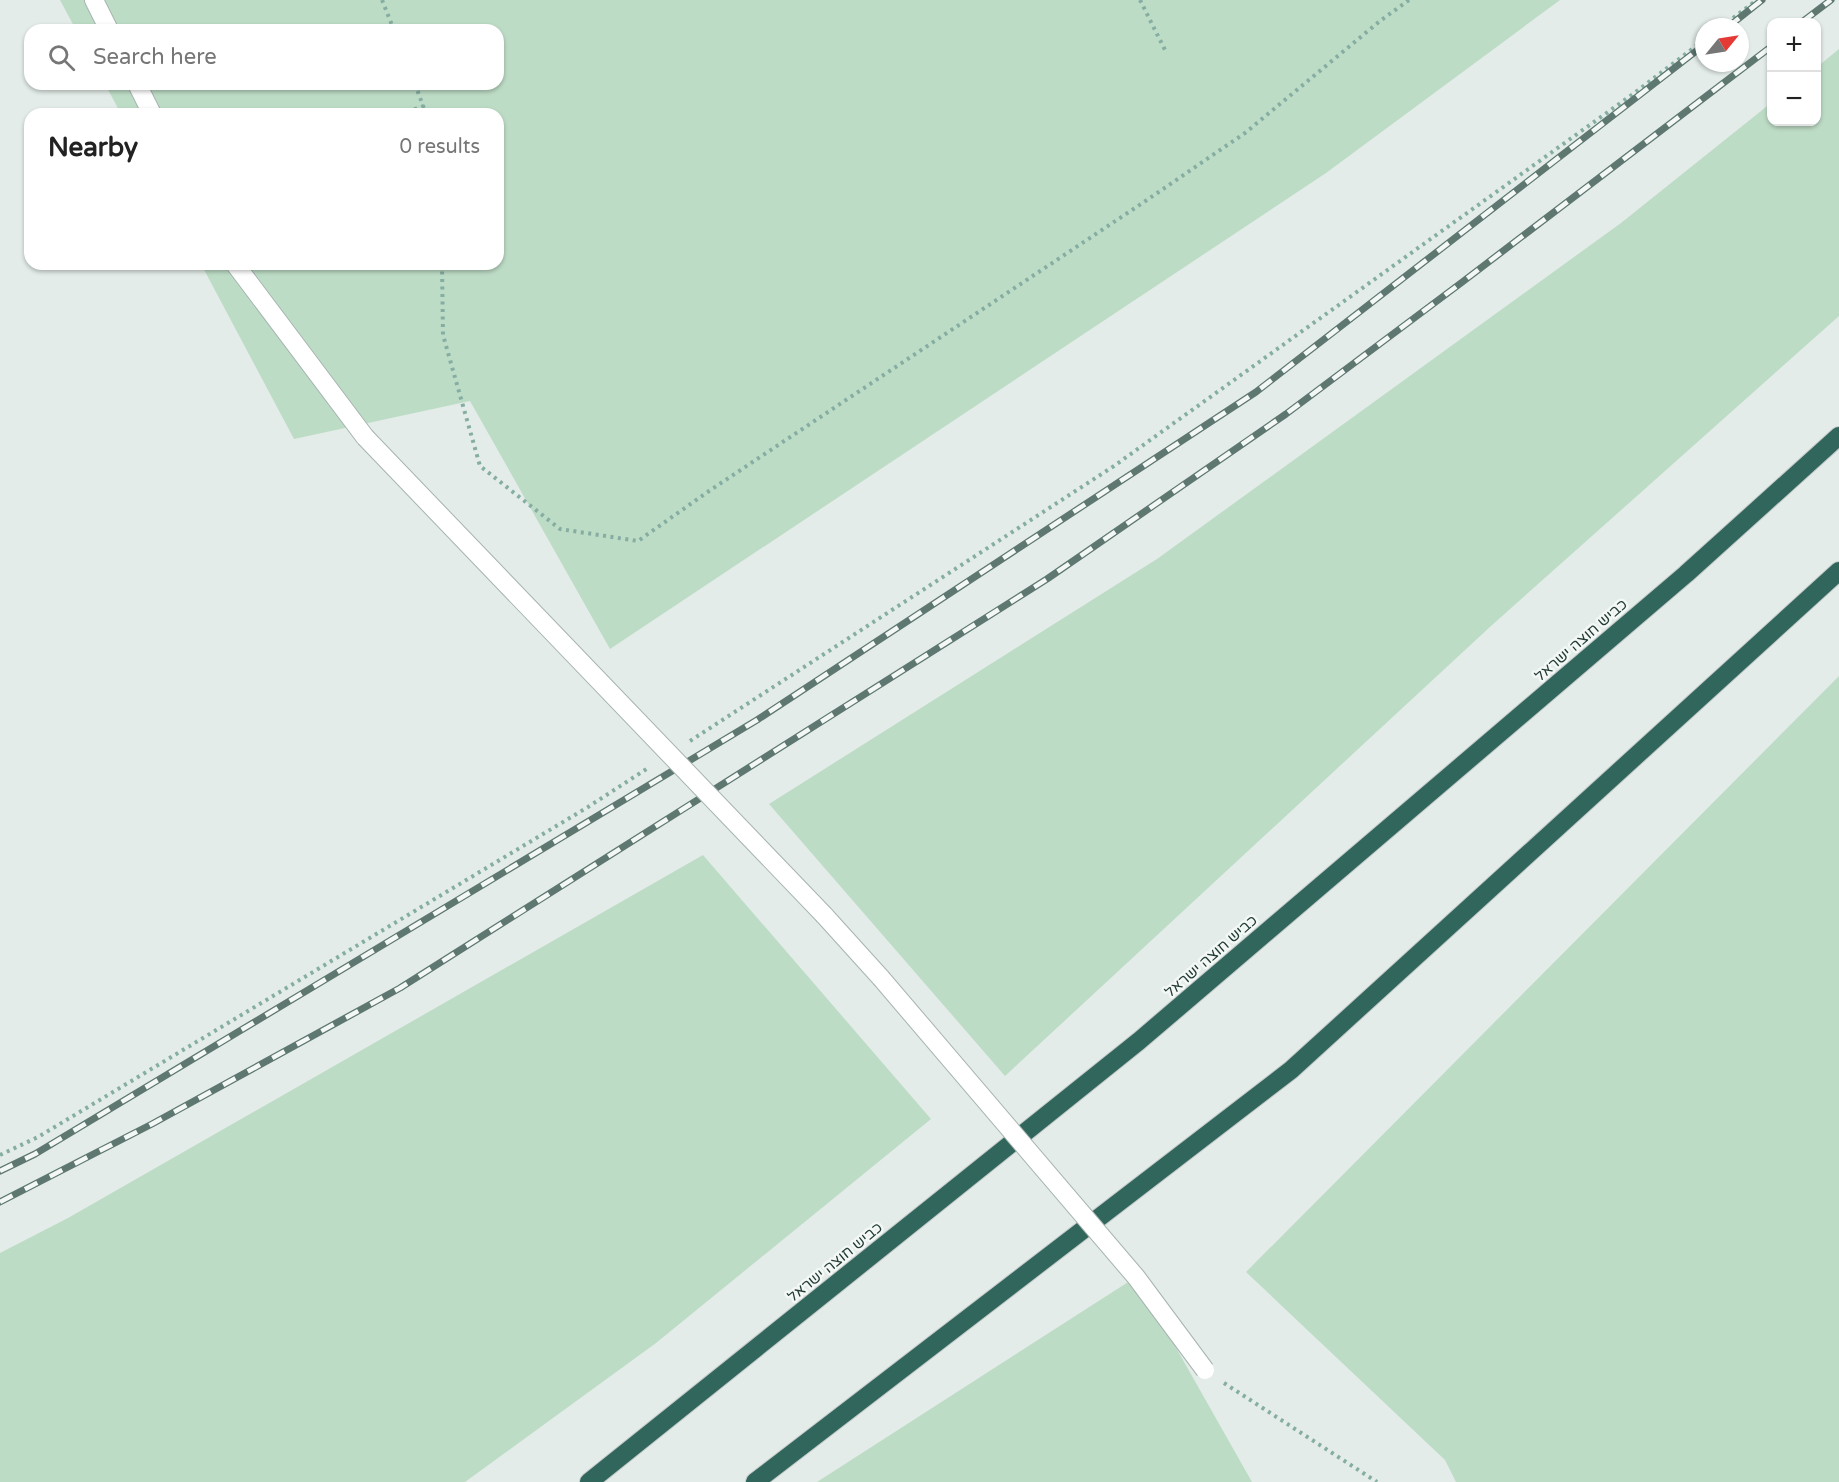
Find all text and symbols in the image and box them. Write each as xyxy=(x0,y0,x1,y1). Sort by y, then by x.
north arrow xyxy=(1695,18,1749,72)
map controls xyxy=(1767,18,1821,126)
button: + xyxy=(1767,18,1821,72)
search box xyxy=(24,24,504,90)
icon: search xyxy=(45,41,78,74)
text: Search here xyxy=(93,44,217,70)
button: − xyxy=(1767,72,1821,126)
text: Nearby xyxy=(48,132,138,163)
text: 0 results xyxy=(400,135,480,159)
street label: כביש חוצה ישראל xyxy=(1531,595,1631,685)
street label: כביש חוצה ישראל xyxy=(1161,911,1261,1001)
street label: כביש חוצה ישראל xyxy=(784,1218,886,1306)

